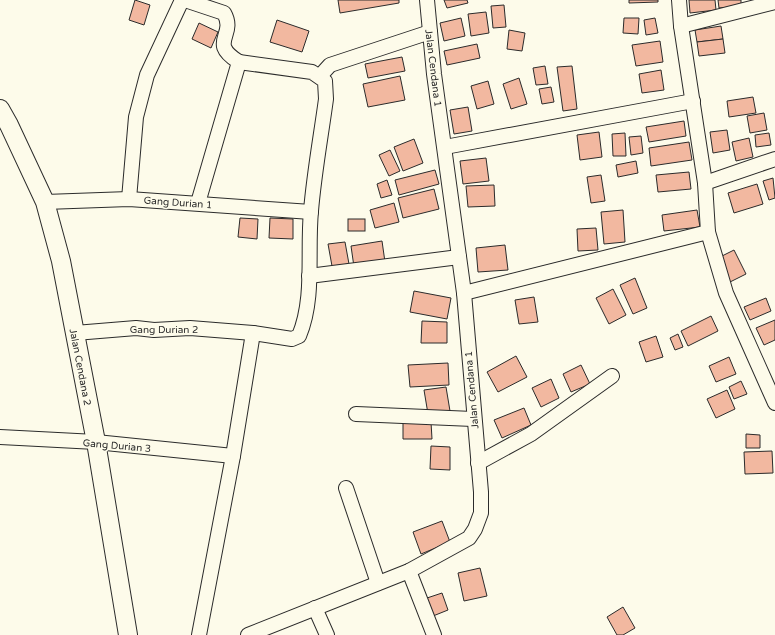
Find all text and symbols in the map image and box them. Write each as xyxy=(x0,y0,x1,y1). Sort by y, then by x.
street label: Jalan Cendana 1 xyxy=(422,29,444,108)
street label: Gang Durian 1 xyxy=(143,195,213,211)
street label: Gang Durian 2 xyxy=(130,324,198,336)
street label: Jalan Cendana 2 xyxy=(67,328,93,407)
street label: Jalan Cendana 1 xyxy=(463,350,481,429)
street label: Gang Durian 3 xyxy=(82,437,152,455)

